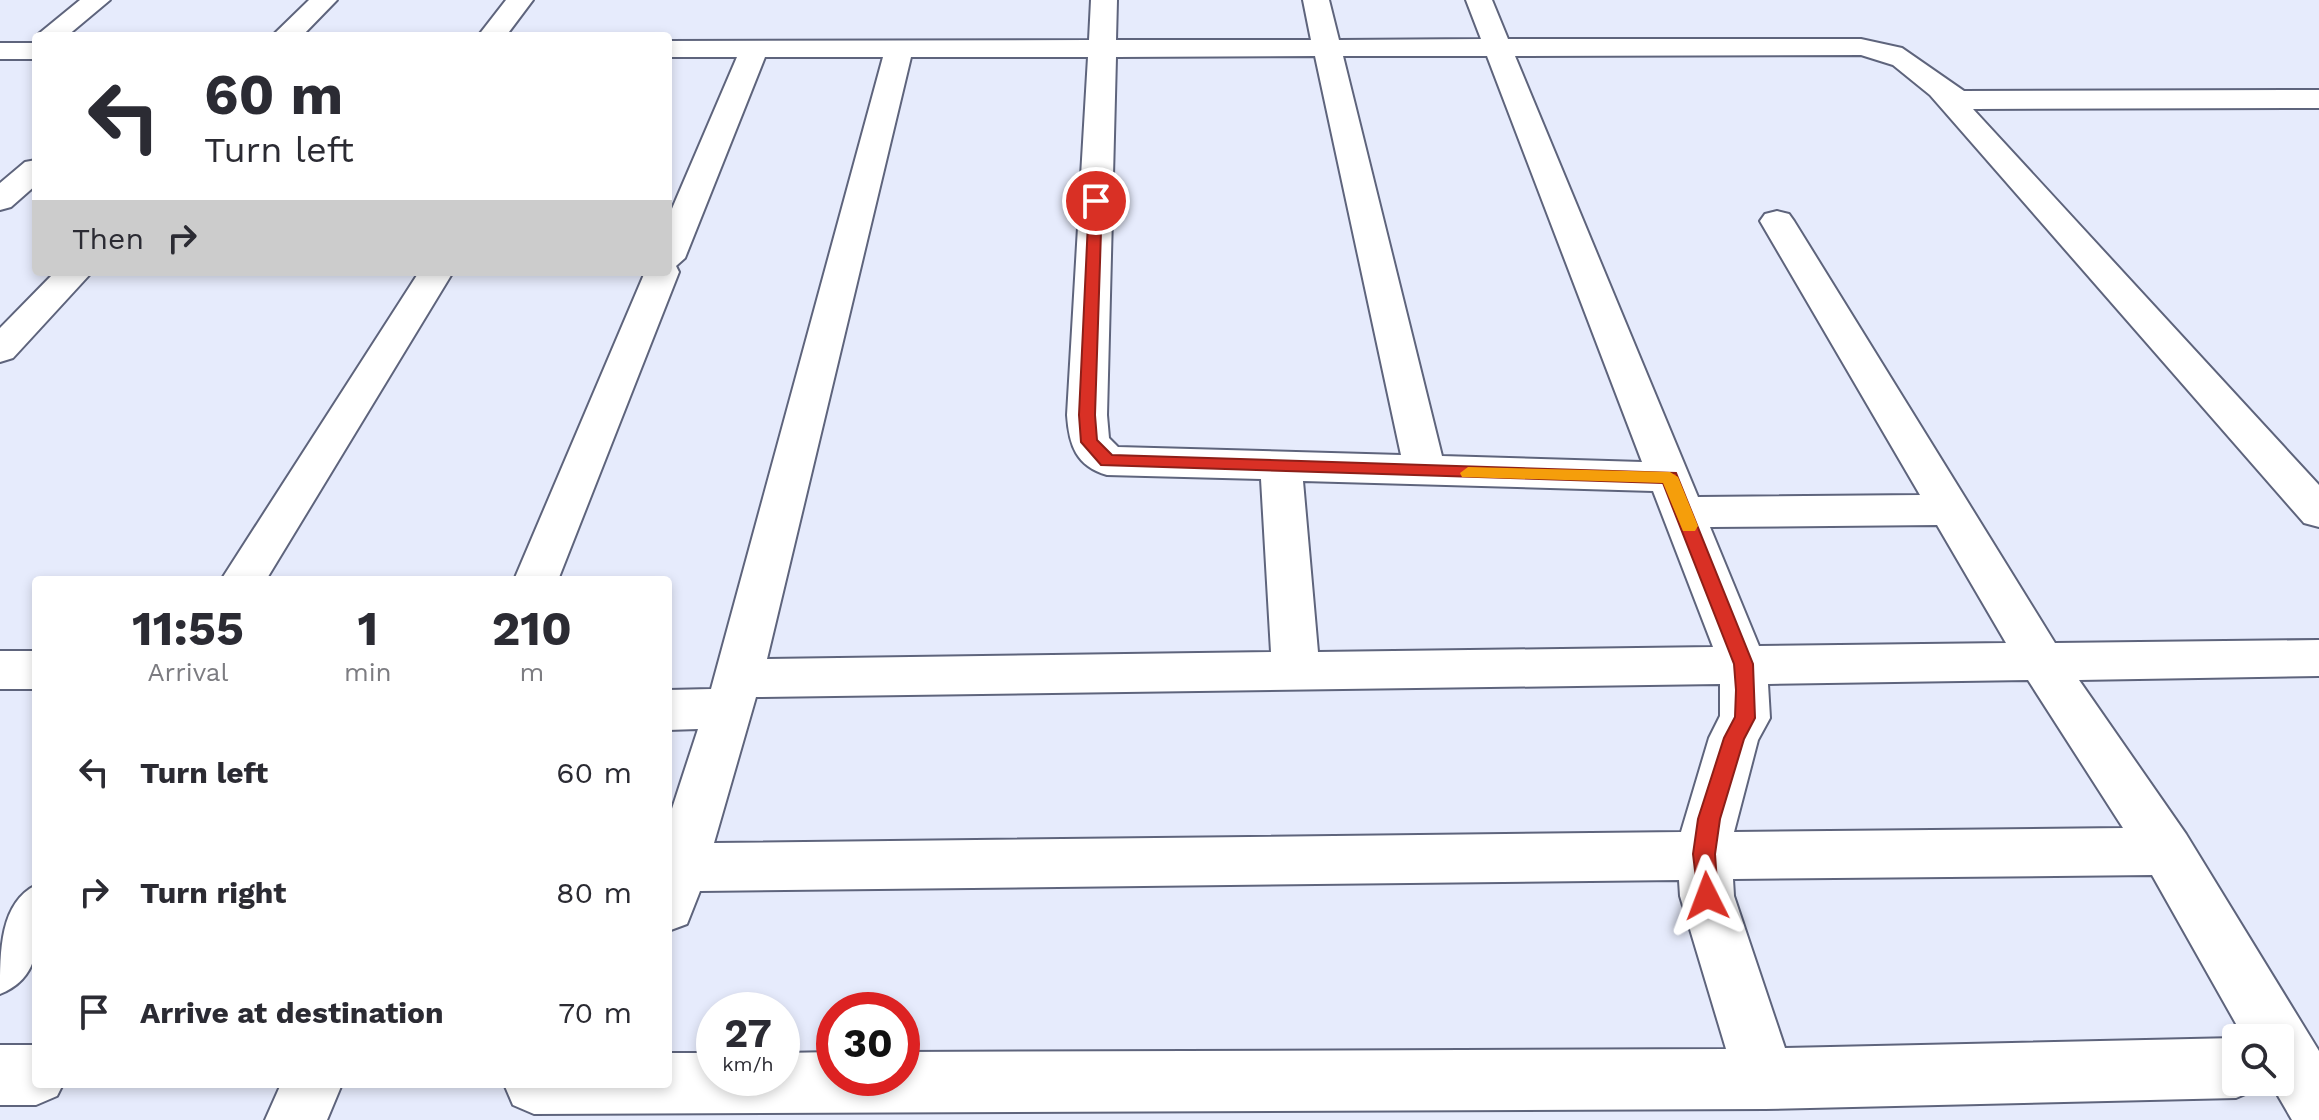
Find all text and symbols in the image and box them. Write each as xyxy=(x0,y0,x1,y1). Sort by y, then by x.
text: 60 m xyxy=(204,62,343,128)
icon: left xyxy=(72,64,176,168)
text: Turn left xyxy=(204,129,354,171)
pin xyxy=(1062,167,1130,235)
icon: arrive xyxy=(1074,179,1118,223)
icon: right xyxy=(160,216,204,260)
text: Then xyxy=(72,221,144,256)
text: 11:55 xyxy=(132,600,244,657)
text: 1 xyxy=(357,600,378,657)
text: 210 xyxy=(492,600,572,657)
text: Arrival xyxy=(147,657,229,687)
text: min xyxy=(344,657,392,687)
text: m xyxy=(519,657,544,687)
icon: left xyxy=(72,750,116,794)
text: Turn left xyxy=(140,755,268,790)
text: 60 m xyxy=(556,755,632,790)
position arrow xyxy=(1665,854,1749,938)
icon: right xyxy=(72,870,116,914)
text: Turn right xyxy=(140,875,286,910)
text: 80 m xyxy=(556,875,632,910)
icon: arrive xyxy=(72,990,116,1034)
speed limit sign: 30 xyxy=(816,992,920,1096)
text: Arrive at destination xyxy=(140,995,444,1030)
text: 70 m xyxy=(558,995,632,1030)
text: 27 xyxy=(724,1010,772,1057)
map controls xyxy=(2222,1024,2294,1096)
button: search xyxy=(2222,1024,2294,1096)
text: km/h xyxy=(722,1052,774,1076)

